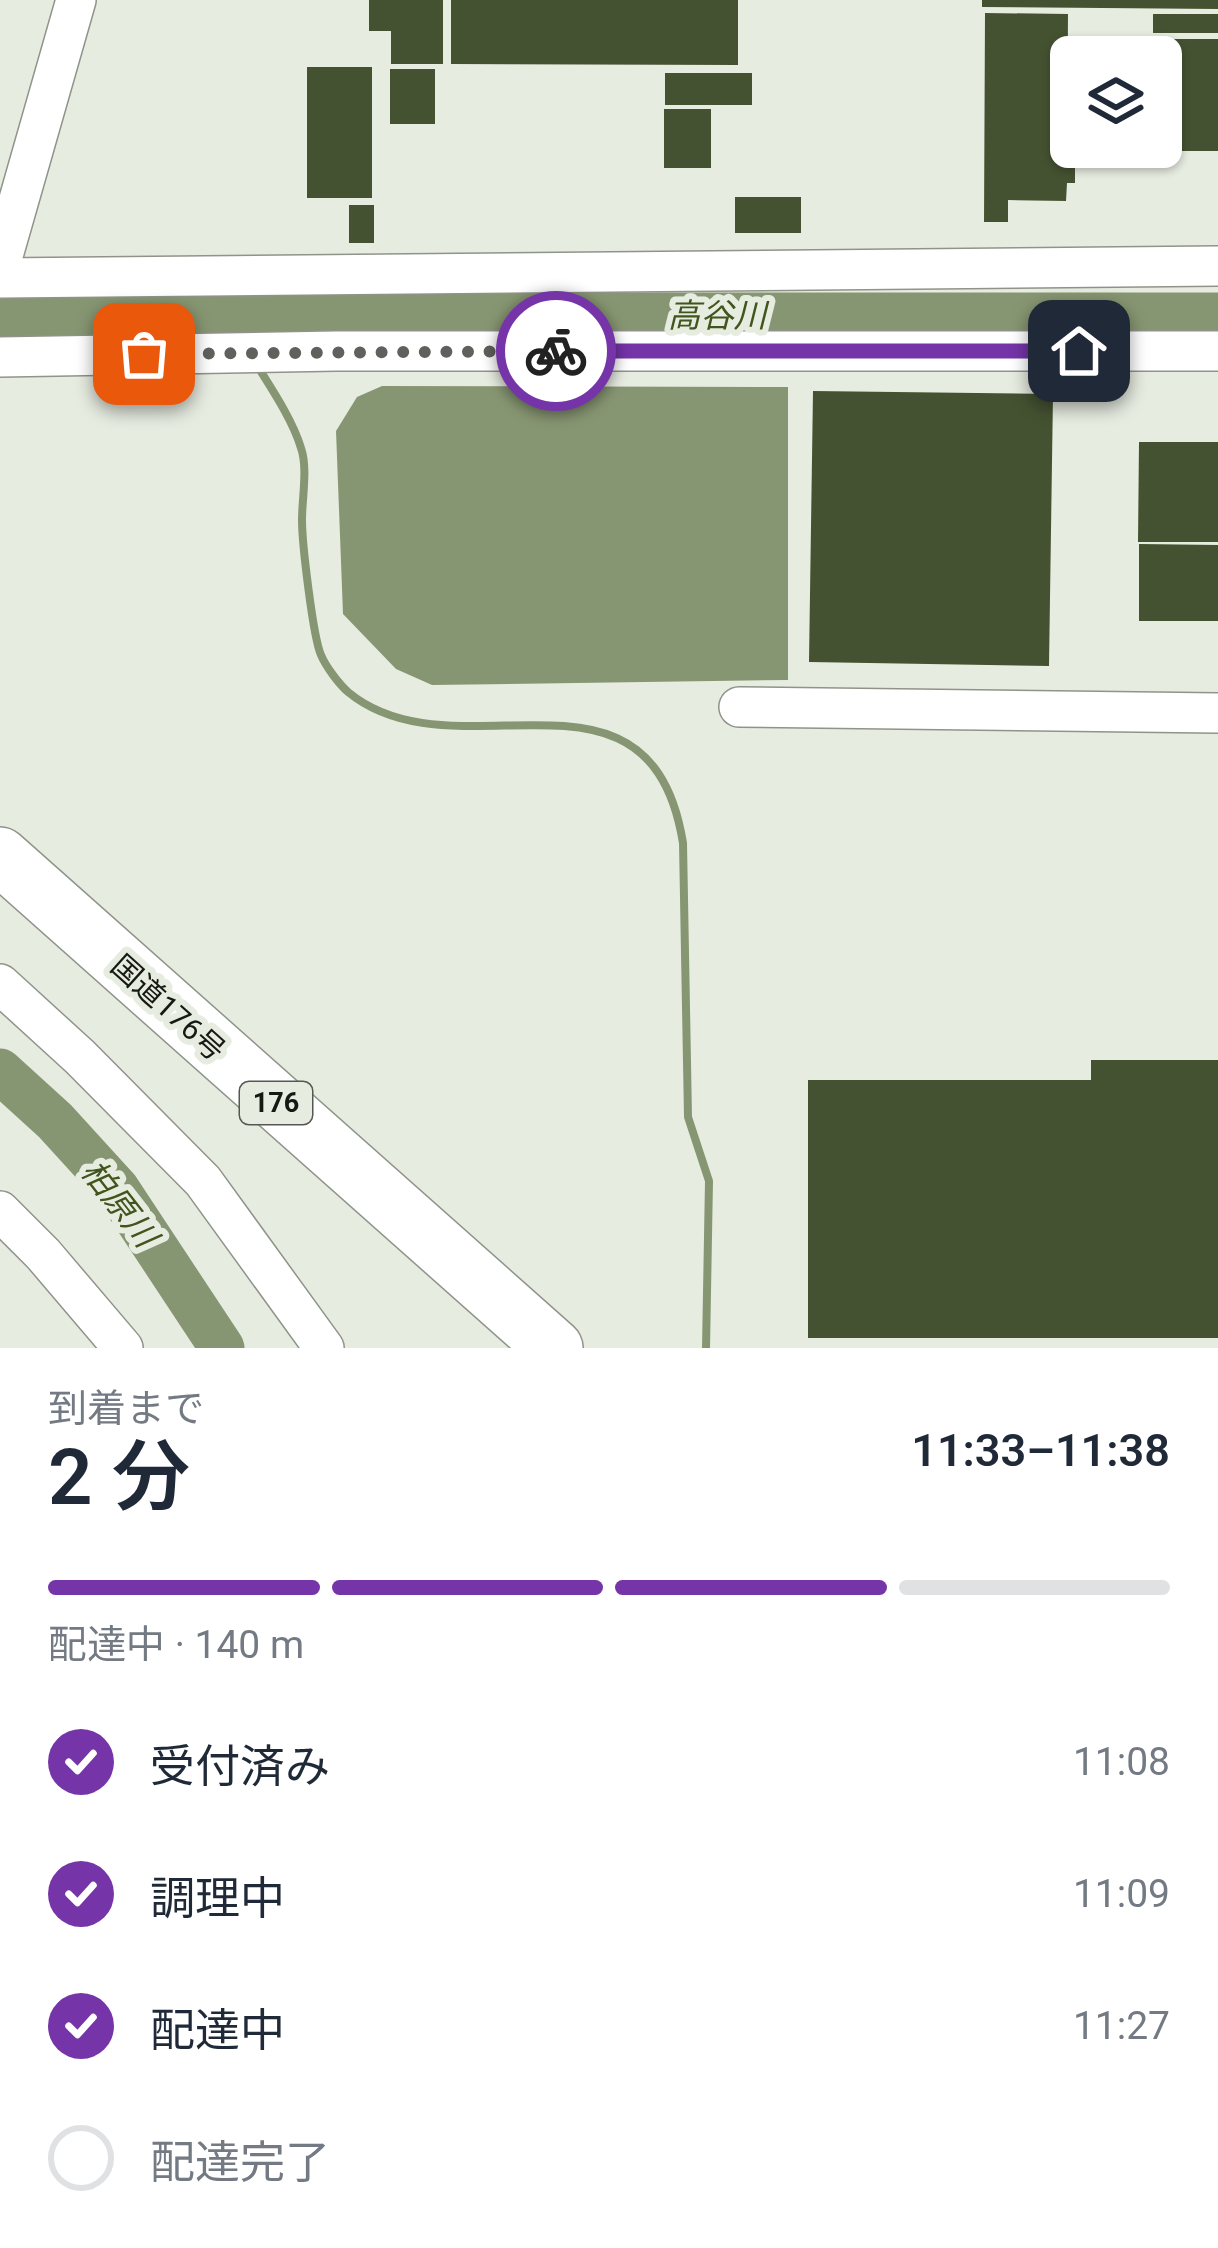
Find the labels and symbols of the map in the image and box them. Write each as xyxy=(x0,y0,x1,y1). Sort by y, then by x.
courier xyxy=(496,291,616,411)
water label: 高谷川 xyxy=(668,296,770,335)
pin xyxy=(1028,300,1130,402)
pin xyxy=(93,303,195,405)
street label: 国道176号 xyxy=(104,948,232,1068)
road number: 176 xyxy=(240,1082,312,1124)
water label: 柏原川 xyxy=(74,1152,167,1257)

